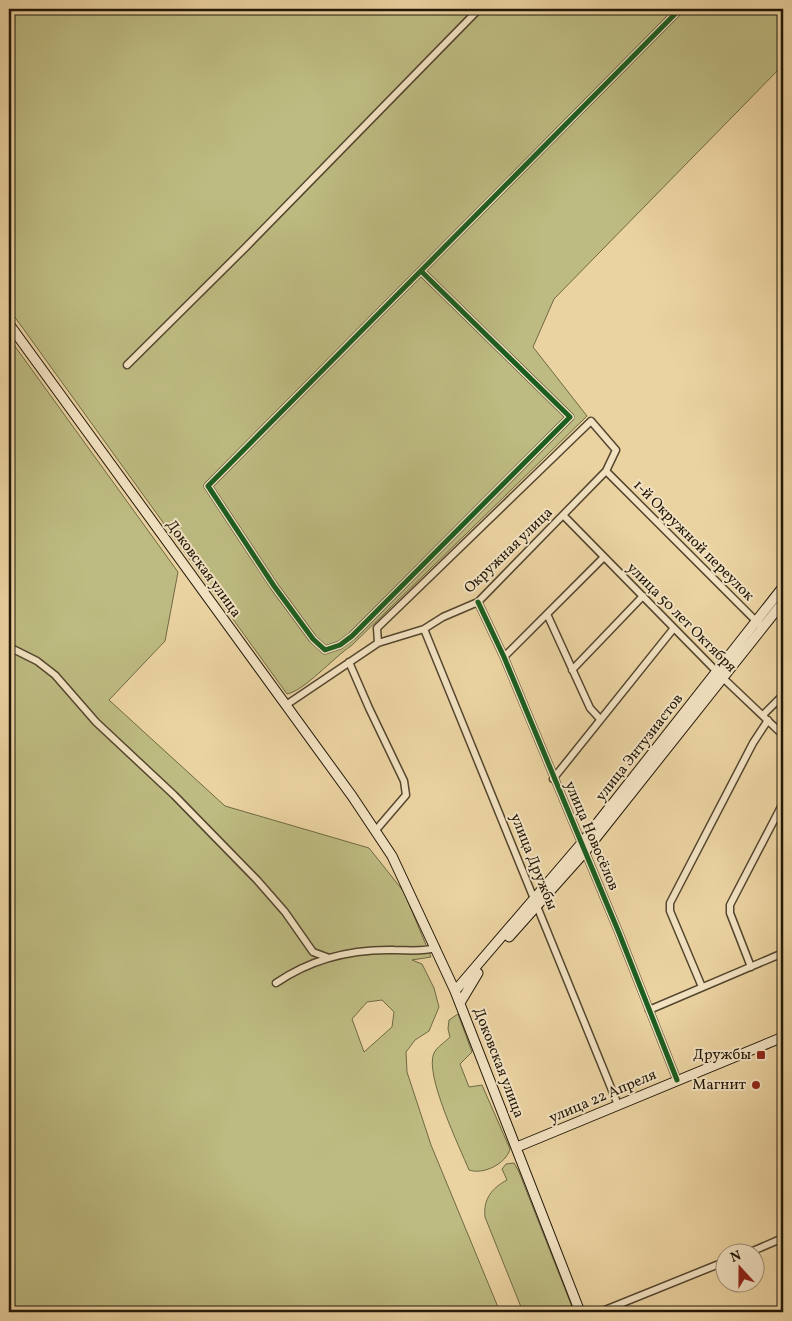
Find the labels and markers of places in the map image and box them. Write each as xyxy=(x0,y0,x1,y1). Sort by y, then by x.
place label: Дружбы xyxy=(693,1045,751,1066)
marker: Дружбы xyxy=(755,1049,767,1061)
place label: Магнит xyxy=(692,1075,746,1096)
marker: Магнит xyxy=(750,1079,762,1091)

